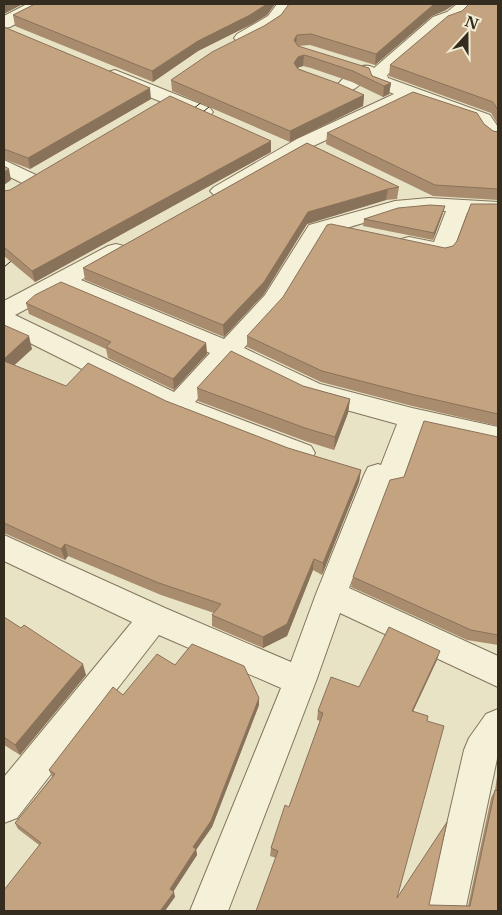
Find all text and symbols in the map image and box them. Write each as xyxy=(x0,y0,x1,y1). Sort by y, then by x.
north arrow xyxy=(442,10,492,60)
text: N xyxy=(462,12,481,34)

